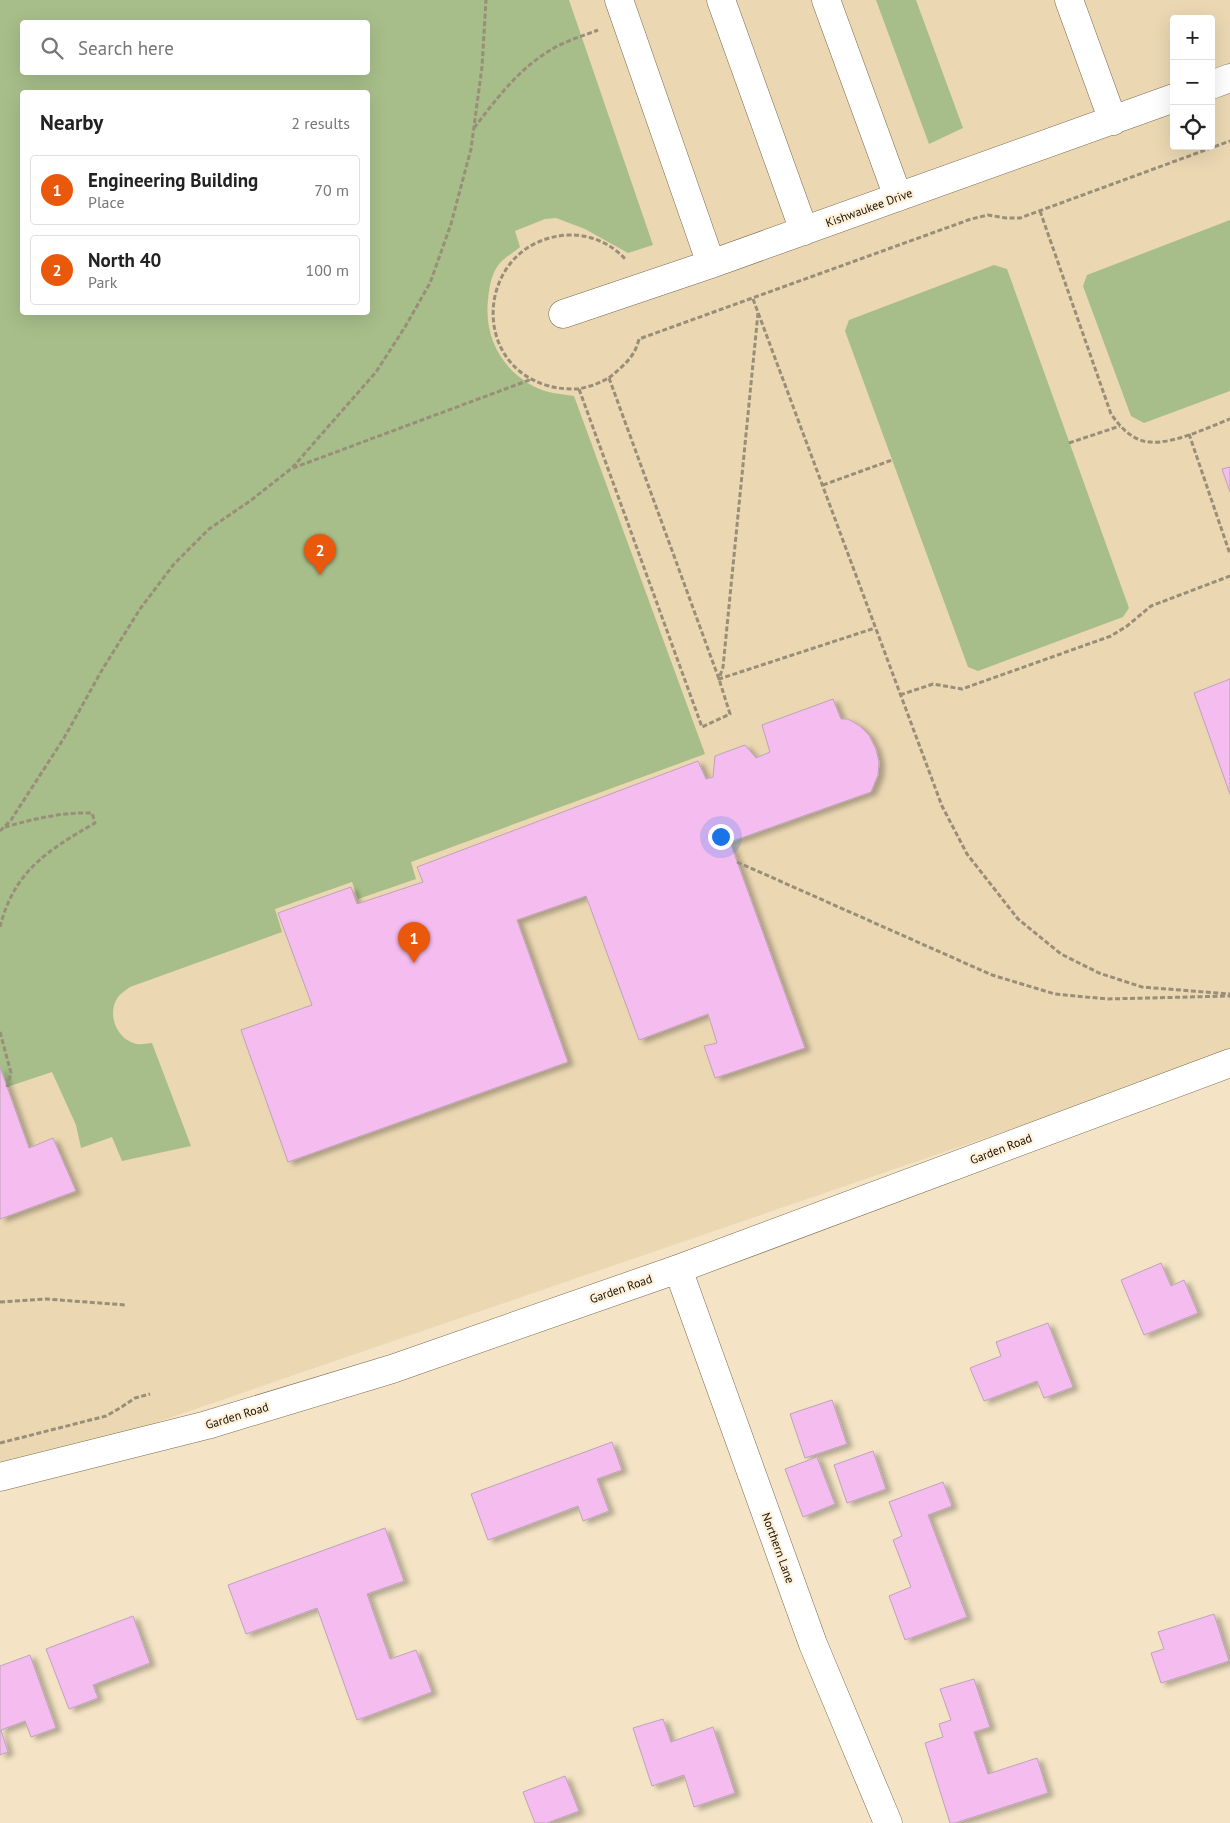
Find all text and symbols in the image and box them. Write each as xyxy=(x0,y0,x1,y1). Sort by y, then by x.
map controls xyxy=(1170,15,1215,150)
button: + xyxy=(1170,15,1215,60)
search box xyxy=(20,20,370,75)
icon: search xyxy=(38,34,66,62)
text: Search here xyxy=(78,36,174,60)
button: − xyxy=(1170,60,1215,105)
button: locate xyxy=(1170,105,1215,150)
text: Nearby xyxy=(40,109,103,136)
text: 2 results xyxy=(291,113,350,133)
text: Engineering Building xyxy=(88,168,258,192)
text: 1 xyxy=(52,180,62,200)
text: 70 m xyxy=(314,180,349,200)
street label: Kishwaukee Drive xyxy=(823,185,914,230)
text: Place xyxy=(88,192,125,212)
text: North 40 xyxy=(88,248,161,272)
text: 2 xyxy=(52,260,62,280)
text: 100 m xyxy=(306,260,349,280)
text: Park xyxy=(88,272,117,292)
pin: 2 xyxy=(304,534,336,575)
your location xyxy=(708,824,734,850)
pin: 1 xyxy=(398,922,430,963)
street label: Garden Road xyxy=(968,1130,1034,1167)
street label: Garden Road xyxy=(588,1271,654,1306)
street label: Garden Road xyxy=(204,1399,270,1432)
street label: Northern Lane xyxy=(759,1510,798,1585)

